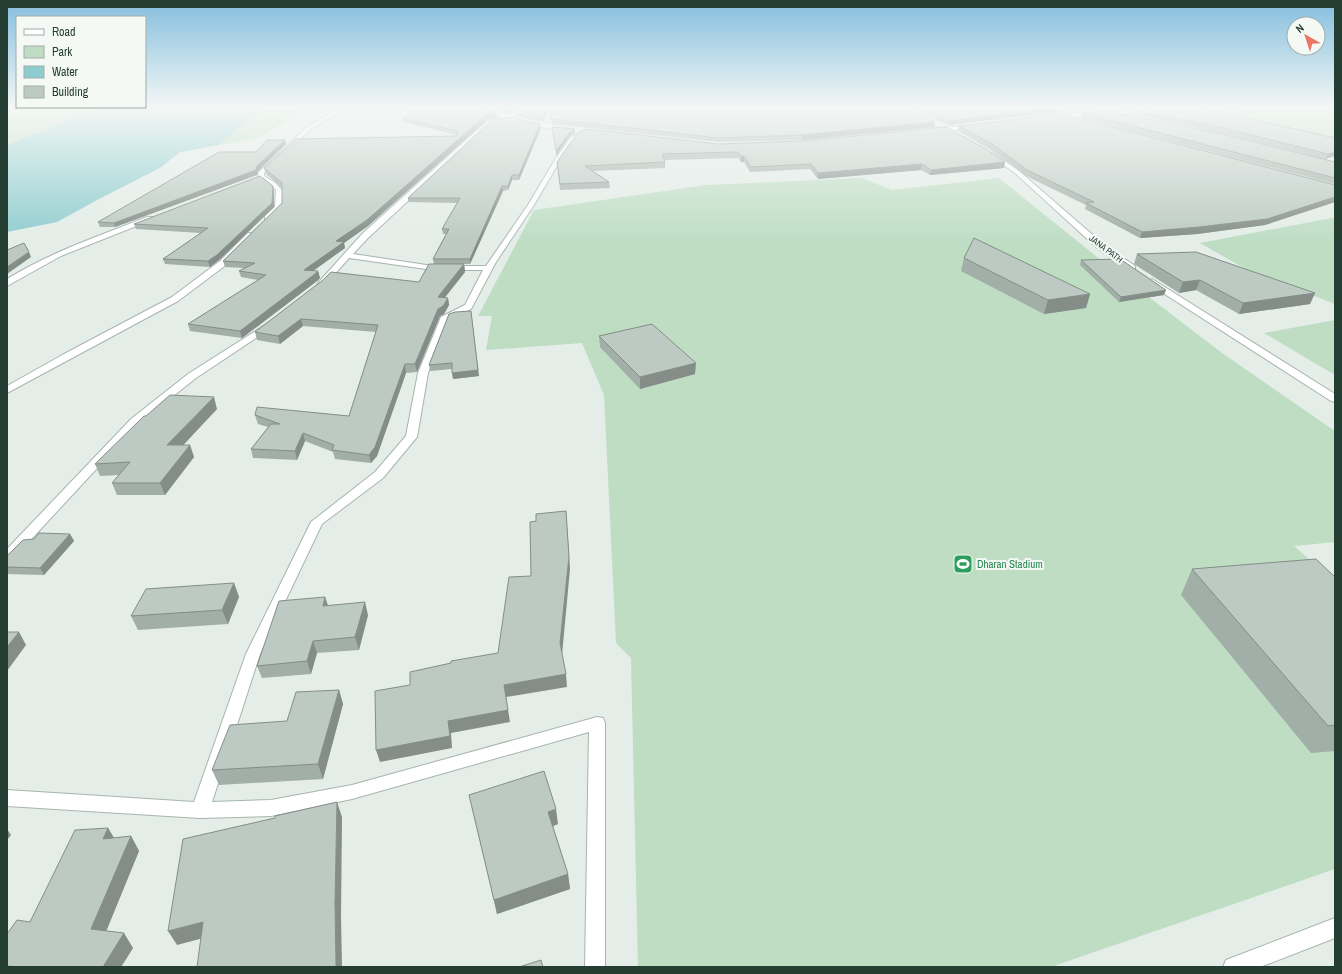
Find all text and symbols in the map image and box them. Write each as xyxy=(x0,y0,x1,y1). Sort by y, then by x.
legend xyxy=(16,16,146,108)
north arrow xyxy=(1286,16,1326,56)
text: N xyxy=(1293,21,1307,36)
text: Road xyxy=(52,24,76,40)
text: Park xyxy=(52,44,72,60)
text: Water xyxy=(52,64,79,80)
text: Building xyxy=(52,84,89,100)
street label: JANA PATH xyxy=(1087,232,1125,266)
sports icon: Dharan Stadium xyxy=(952,553,974,575)
place label: Dharan Stadium xyxy=(977,557,1043,571)

